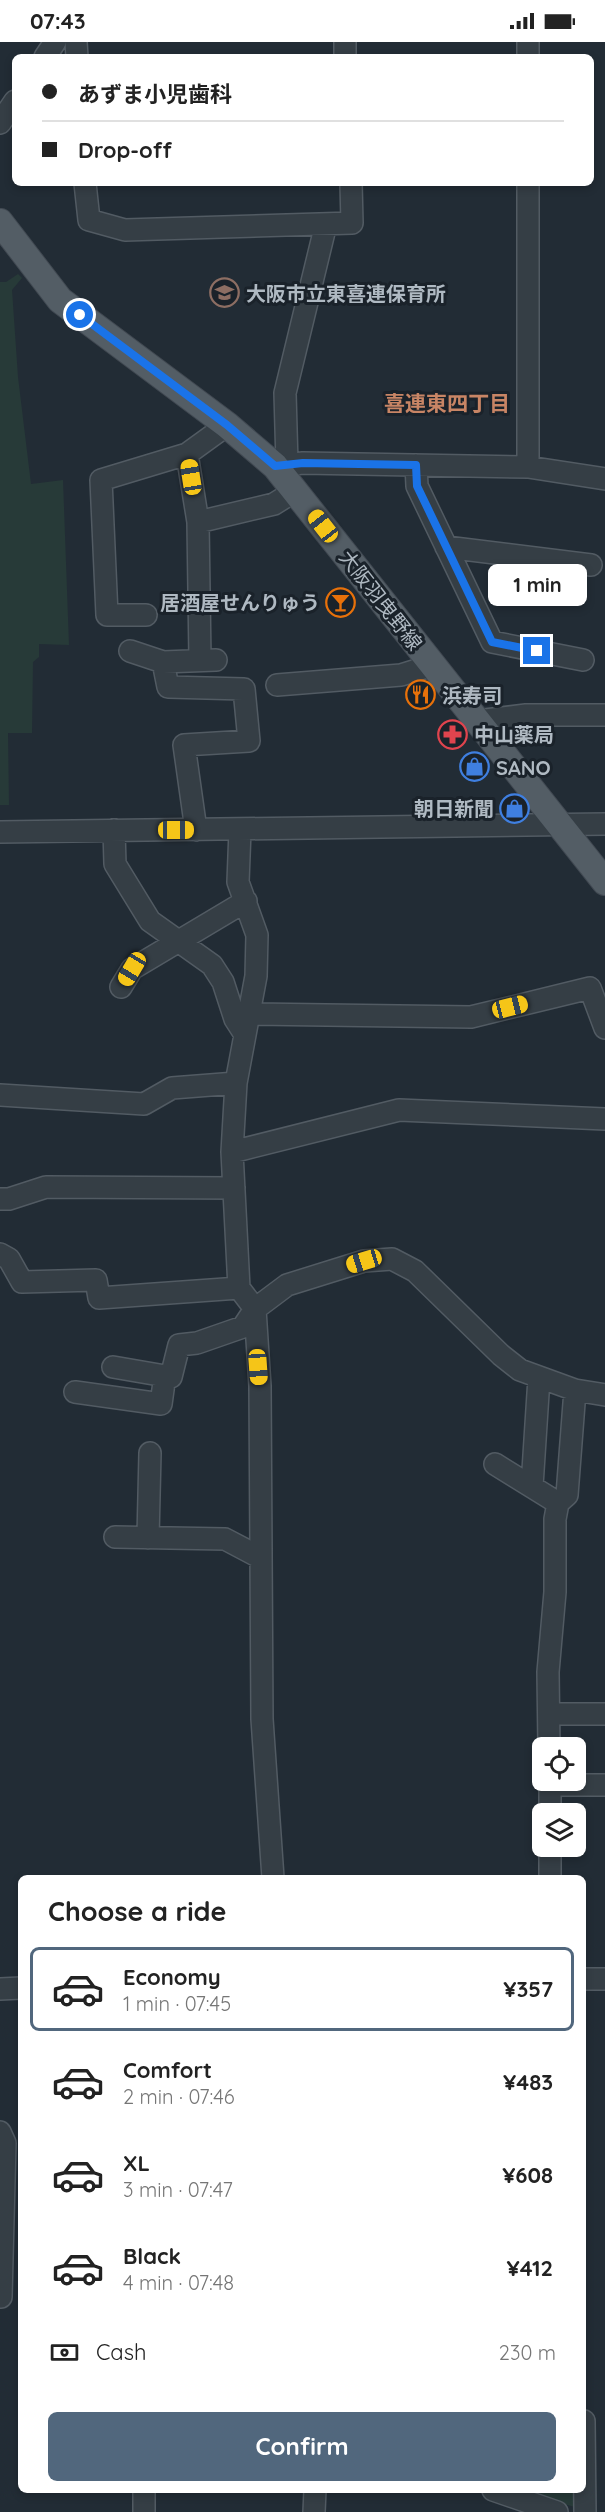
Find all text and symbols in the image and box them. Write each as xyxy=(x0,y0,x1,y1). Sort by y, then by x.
text: 07:43 xyxy=(30,7,85,35)
text: あずま小児歯科 xyxy=(78,80,232,108)
text: Drop-off xyxy=(78,136,172,164)
school or university icon: 大阪市立東喜連保育所 xyxy=(209,277,241,309)
place label: 大阪市立東喜連保育所 xyxy=(246,281,446,306)
route start xyxy=(66,301,93,328)
district label: 喜連東四丁目 xyxy=(384,390,510,416)
car xyxy=(179,458,203,496)
car xyxy=(305,506,341,546)
street label: 大阪羽曳野線 xyxy=(334,545,428,655)
callout: 1 min xyxy=(488,564,586,606)
text: 1 min xyxy=(513,572,562,597)
bar icon: 居酒屋せんりゅう xyxy=(325,586,357,618)
place label: 居酒屋せんりゅう xyxy=(160,590,320,615)
route end xyxy=(523,637,550,664)
restaurant icon: 浜寿司 xyxy=(405,679,437,711)
place label: 浜寿司 xyxy=(442,683,502,708)
pharmacy icon: 中山薬局 xyxy=(437,718,469,750)
place label: 中山薬局 xyxy=(474,722,554,747)
shop icon: SANO xyxy=(459,751,491,783)
place label: SANO xyxy=(496,755,551,780)
shop icon: 朝日新聞 xyxy=(499,792,531,824)
place label: 朝日新聞 xyxy=(414,796,494,821)
car xyxy=(158,821,194,839)
car xyxy=(115,949,149,989)
car xyxy=(490,994,530,1020)
car xyxy=(344,1247,384,1275)
car xyxy=(248,1348,268,1386)
map controls xyxy=(532,1737,586,1857)
button: locate xyxy=(532,1737,586,1791)
button: layers xyxy=(532,1803,586,1857)
text: Choose a ride xyxy=(48,1894,226,1928)
icon: car xyxy=(51,1962,105,2016)
text: Economy xyxy=(123,1963,221,1991)
text: ¥357 xyxy=(503,1975,553,2003)
text: 1 min · 07:45 xyxy=(123,1991,231,2016)
icon: car xyxy=(51,2055,105,2109)
text: Comfort xyxy=(123,2056,212,2084)
text: ¥483 xyxy=(503,2068,553,2096)
text: 2 min · 07:46 xyxy=(123,2084,235,2109)
icon: car xyxy=(51,2148,105,2202)
text: XL xyxy=(123,2149,150,2177)
text: ¥608 xyxy=(502,2161,553,2189)
text: 3 min · 07:47 xyxy=(123,2177,233,2202)
icon: car xyxy=(51,2241,105,2295)
text: Black xyxy=(123,2242,181,2270)
text: ¥412 xyxy=(507,2254,553,2282)
text: 4 min · 07:48 xyxy=(123,2270,234,2295)
icon: cash xyxy=(48,2336,81,2369)
text: Cash xyxy=(96,2338,147,2366)
text: 230 m xyxy=(499,2340,556,2365)
button: Confirm xyxy=(48,2412,556,2481)

